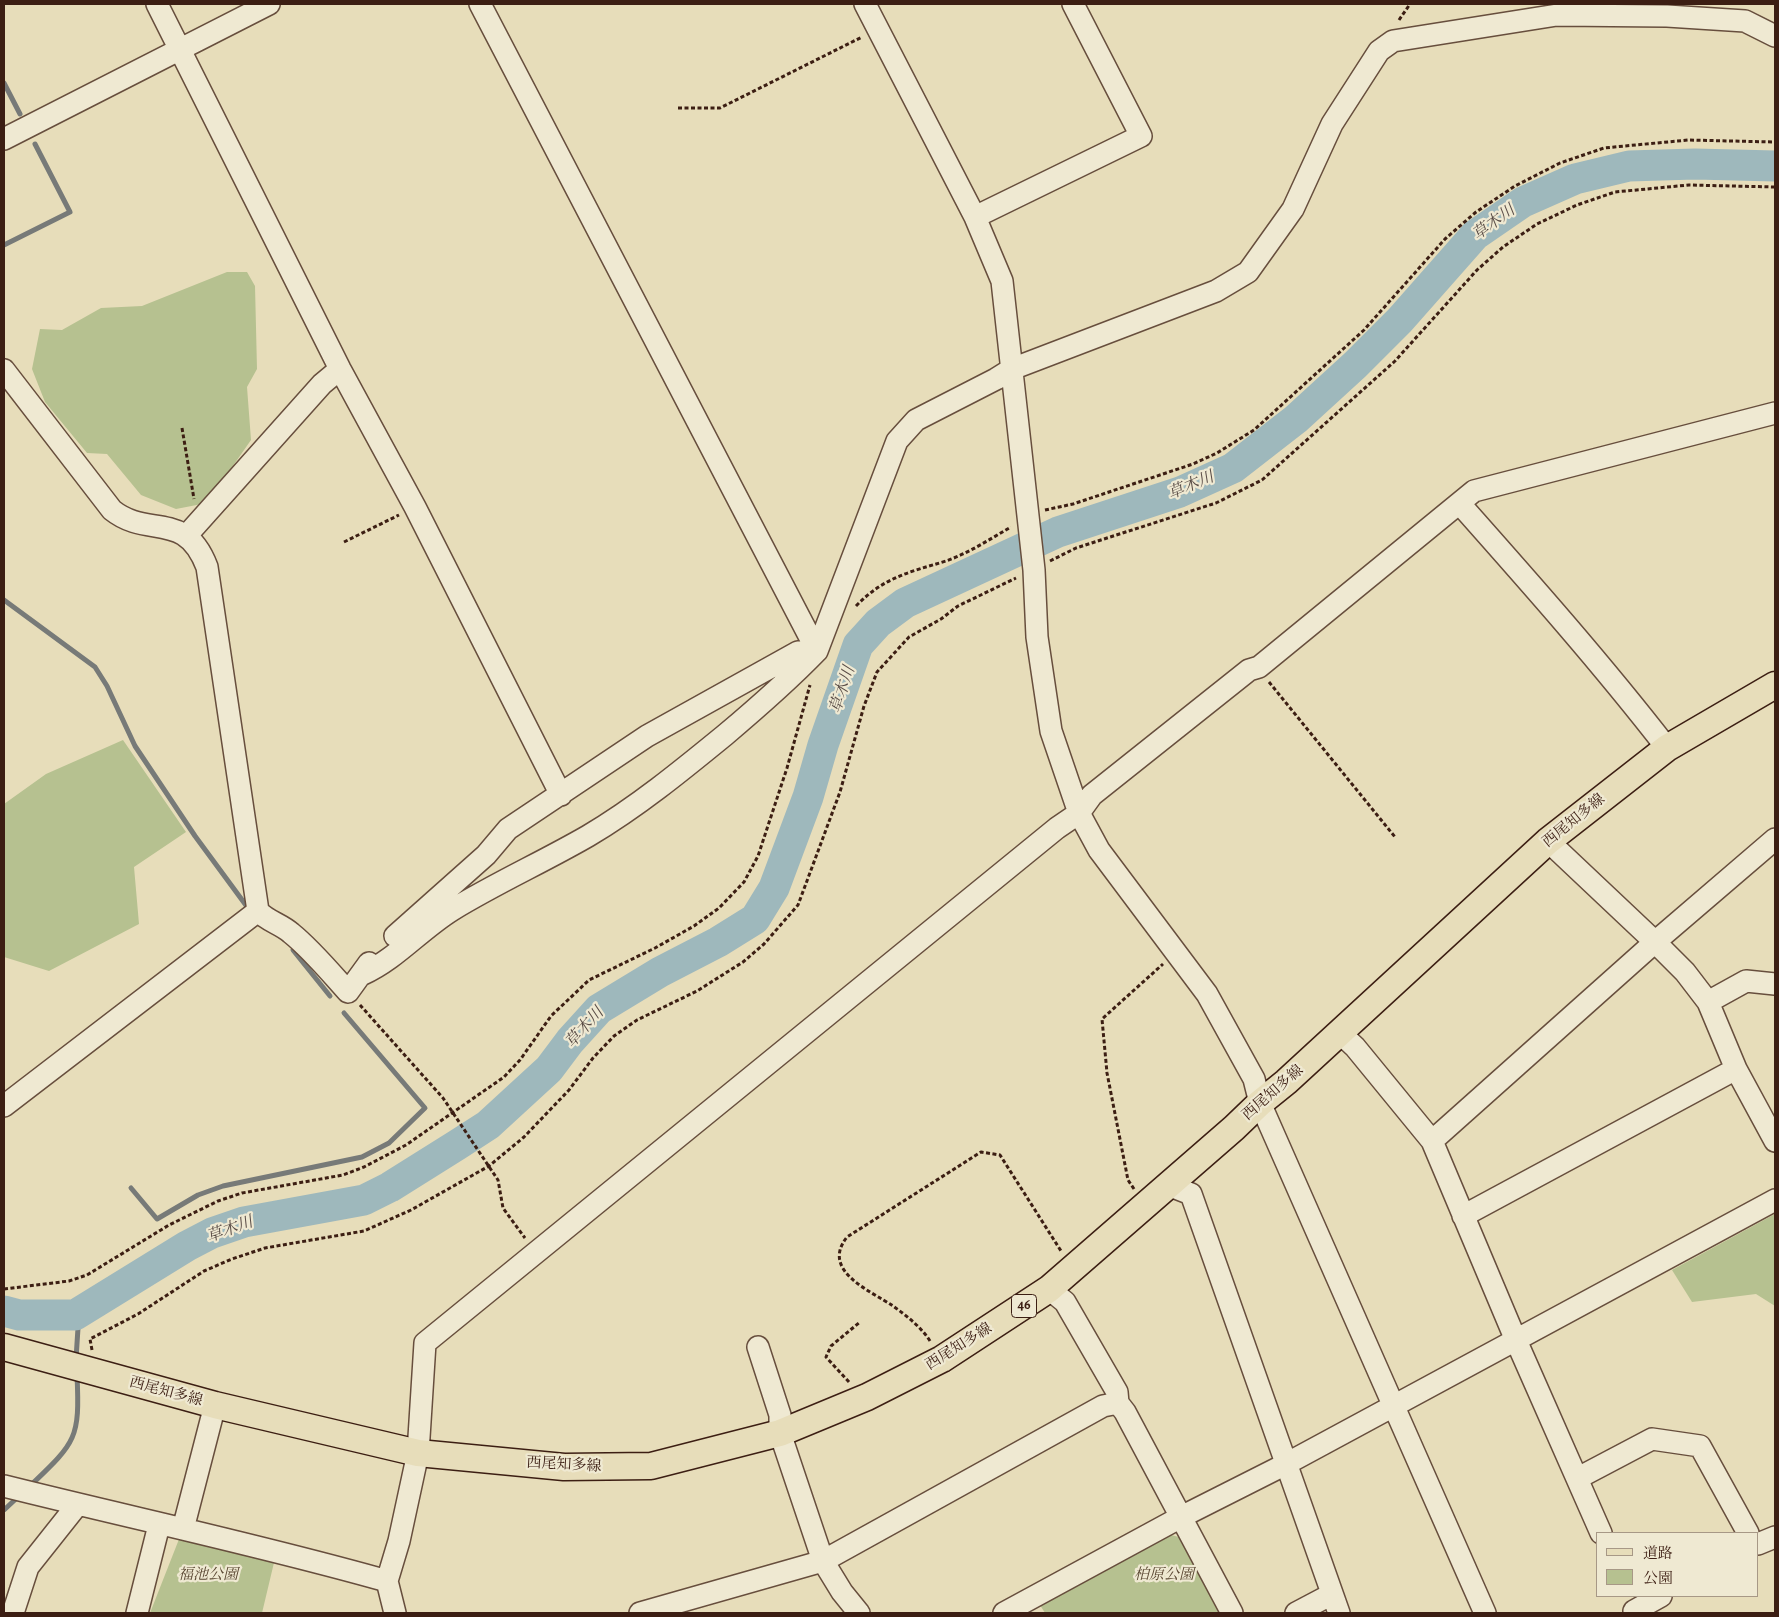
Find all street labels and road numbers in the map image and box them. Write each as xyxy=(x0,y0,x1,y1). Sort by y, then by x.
street label: 西尾知多線 xyxy=(1539,790,1609,852)
street label: 西尾知多線 xyxy=(1239,1062,1307,1124)
road number: 46 xyxy=(1012,1294,1036,1318)
street label: 西尾知多線 xyxy=(922,1319,996,1375)
street label: 西尾知多線 xyxy=(127,1374,205,1410)
street label: 西尾知多線 xyxy=(526,1454,602,1476)

